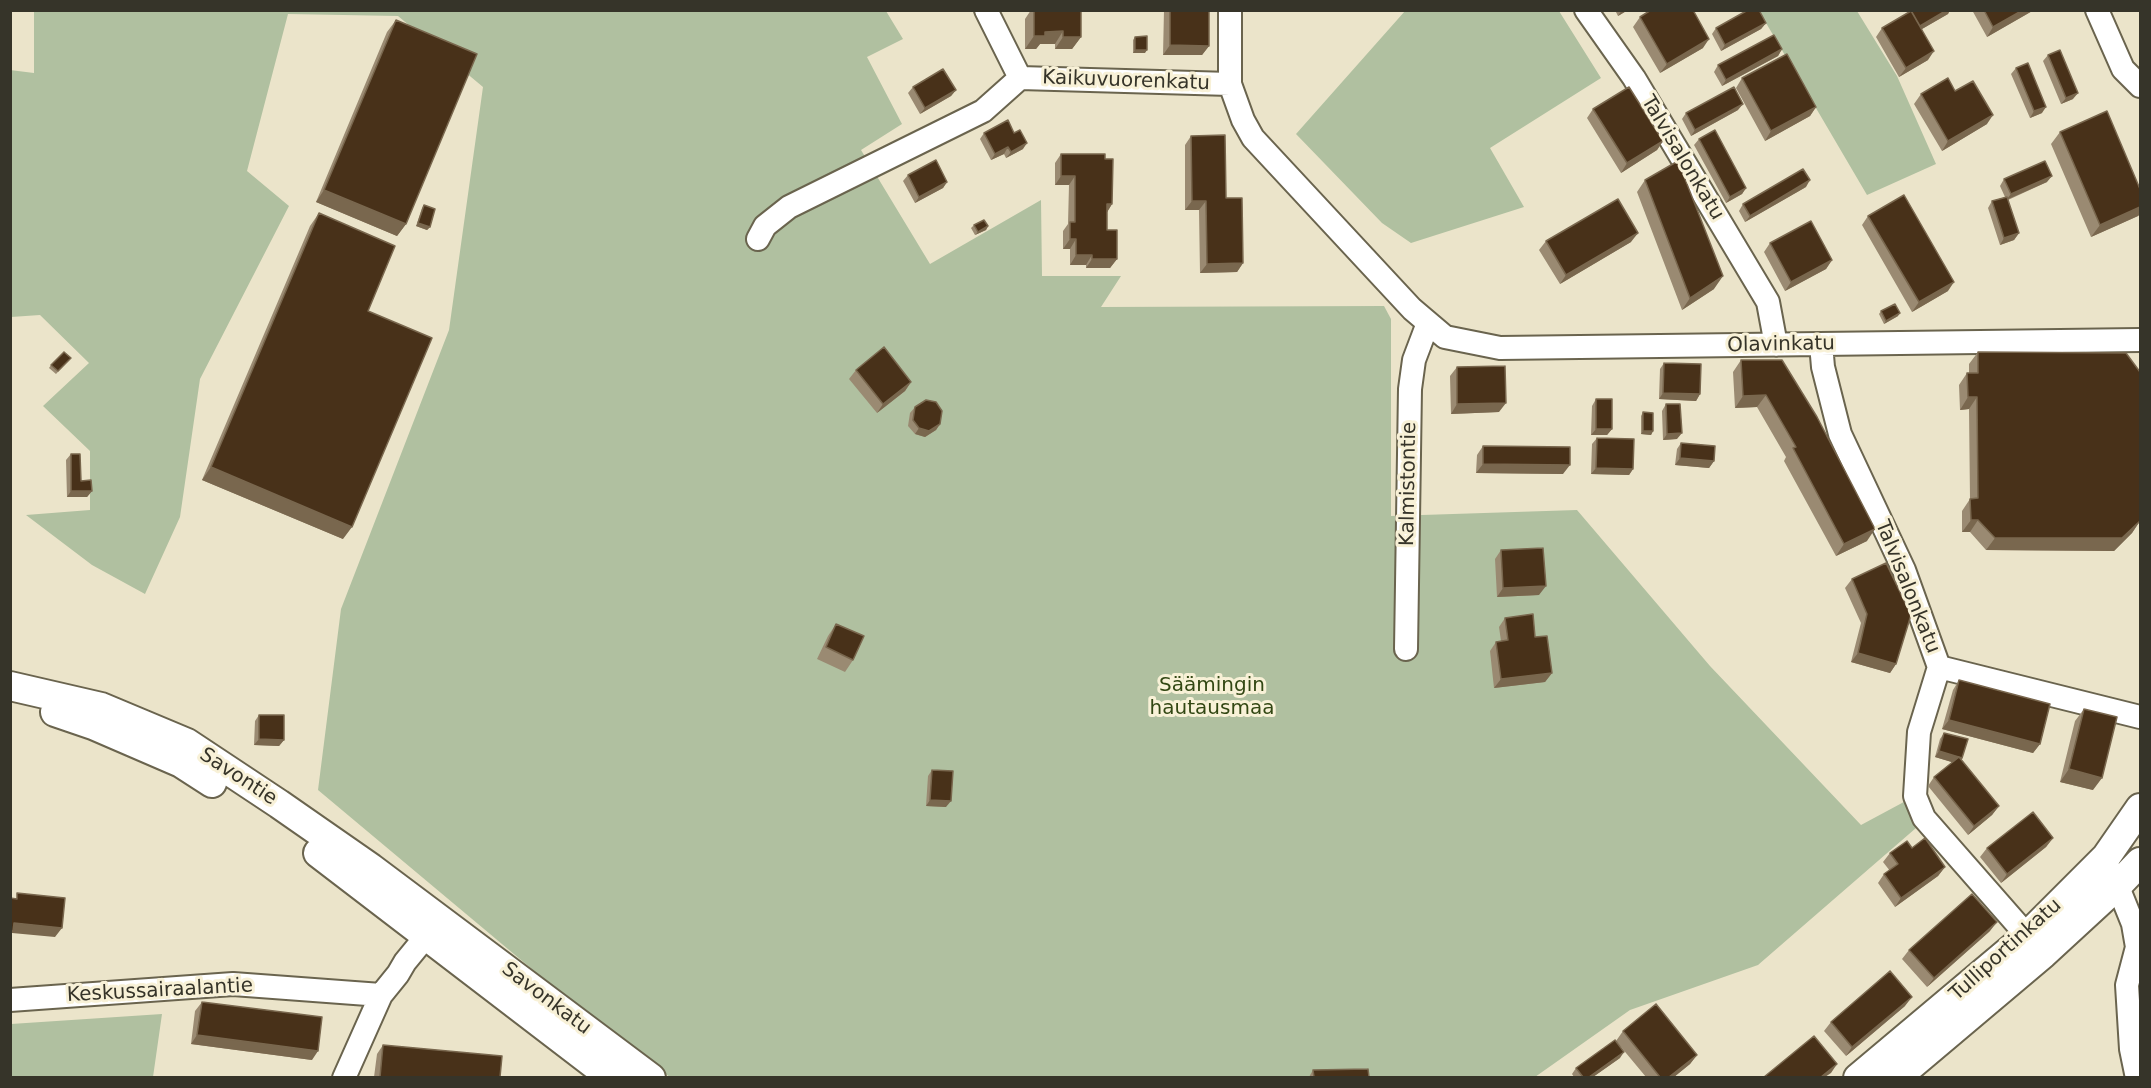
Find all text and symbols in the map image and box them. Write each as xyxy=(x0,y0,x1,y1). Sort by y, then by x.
street label: Kaikuvuorenkatu xyxy=(1042,66,1210,96)
street label: Talvisalonkatu xyxy=(1635,91,1729,225)
street label: Olavinkatu xyxy=(1727,332,1835,358)
street label: Kalmistontie xyxy=(1396,422,1422,546)
street label: Talvisalonkatu xyxy=(1869,517,1945,657)
park label: Säämingin hautausmaa xyxy=(1150,674,1274,721)
street label: Savontie xyxy=(195,743,281,811)
street label: Tulliportinkatu xyxy=(1945,894,2067,1006)
street label: Savonkatu xyxy=(497,958,595,1040)
street label: Keskussairaalantie xyxy=(66,974,254,1008)

